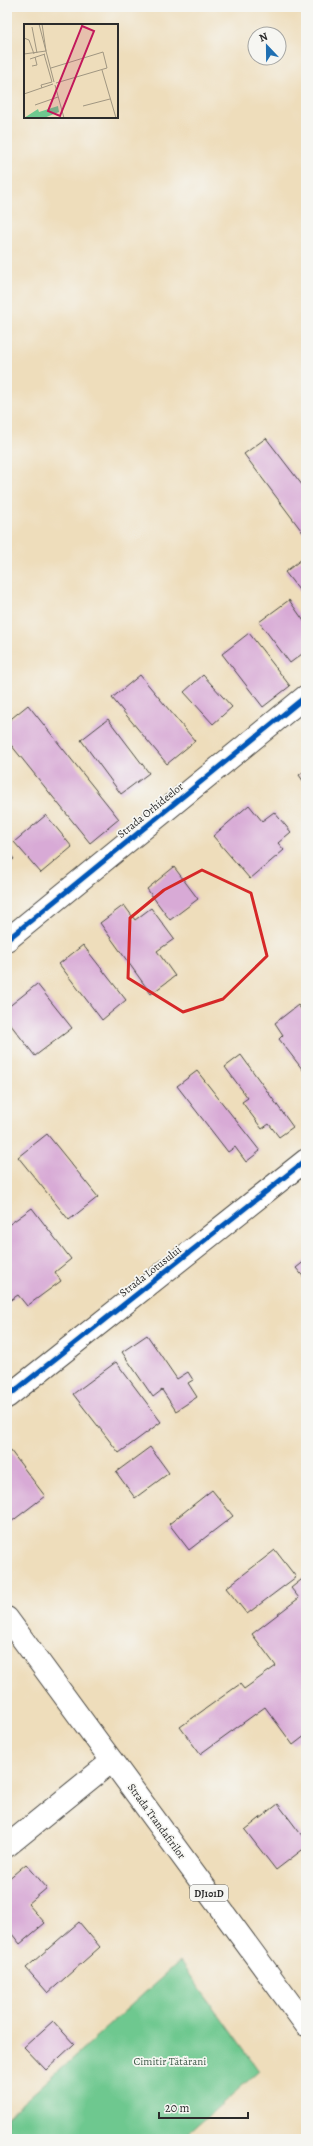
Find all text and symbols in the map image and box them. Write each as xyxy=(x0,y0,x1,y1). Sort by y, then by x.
inset map xyxy=(24,24,118,118)
north arrow xyxy=(247,26,287,66)
text: N xyxy=(257,29,270,46)
street label: Strada Orhideelor xyxy=(114,779,186,842)
street label: Strada Lotusului xyxy=(116,1243,184,1300)
street label: Strada Trandafirilor xyxy=(124,1780,189,1862)
road number: DJ101D xyxy=(190,1885,228,1901)
park label: Cimitir Tătărani xyxy=(134,2054,206,2069)
scale bar xyxy=(159,2094,248,2120)
text: 20 m xyxy=(165,2100,189,2116)

